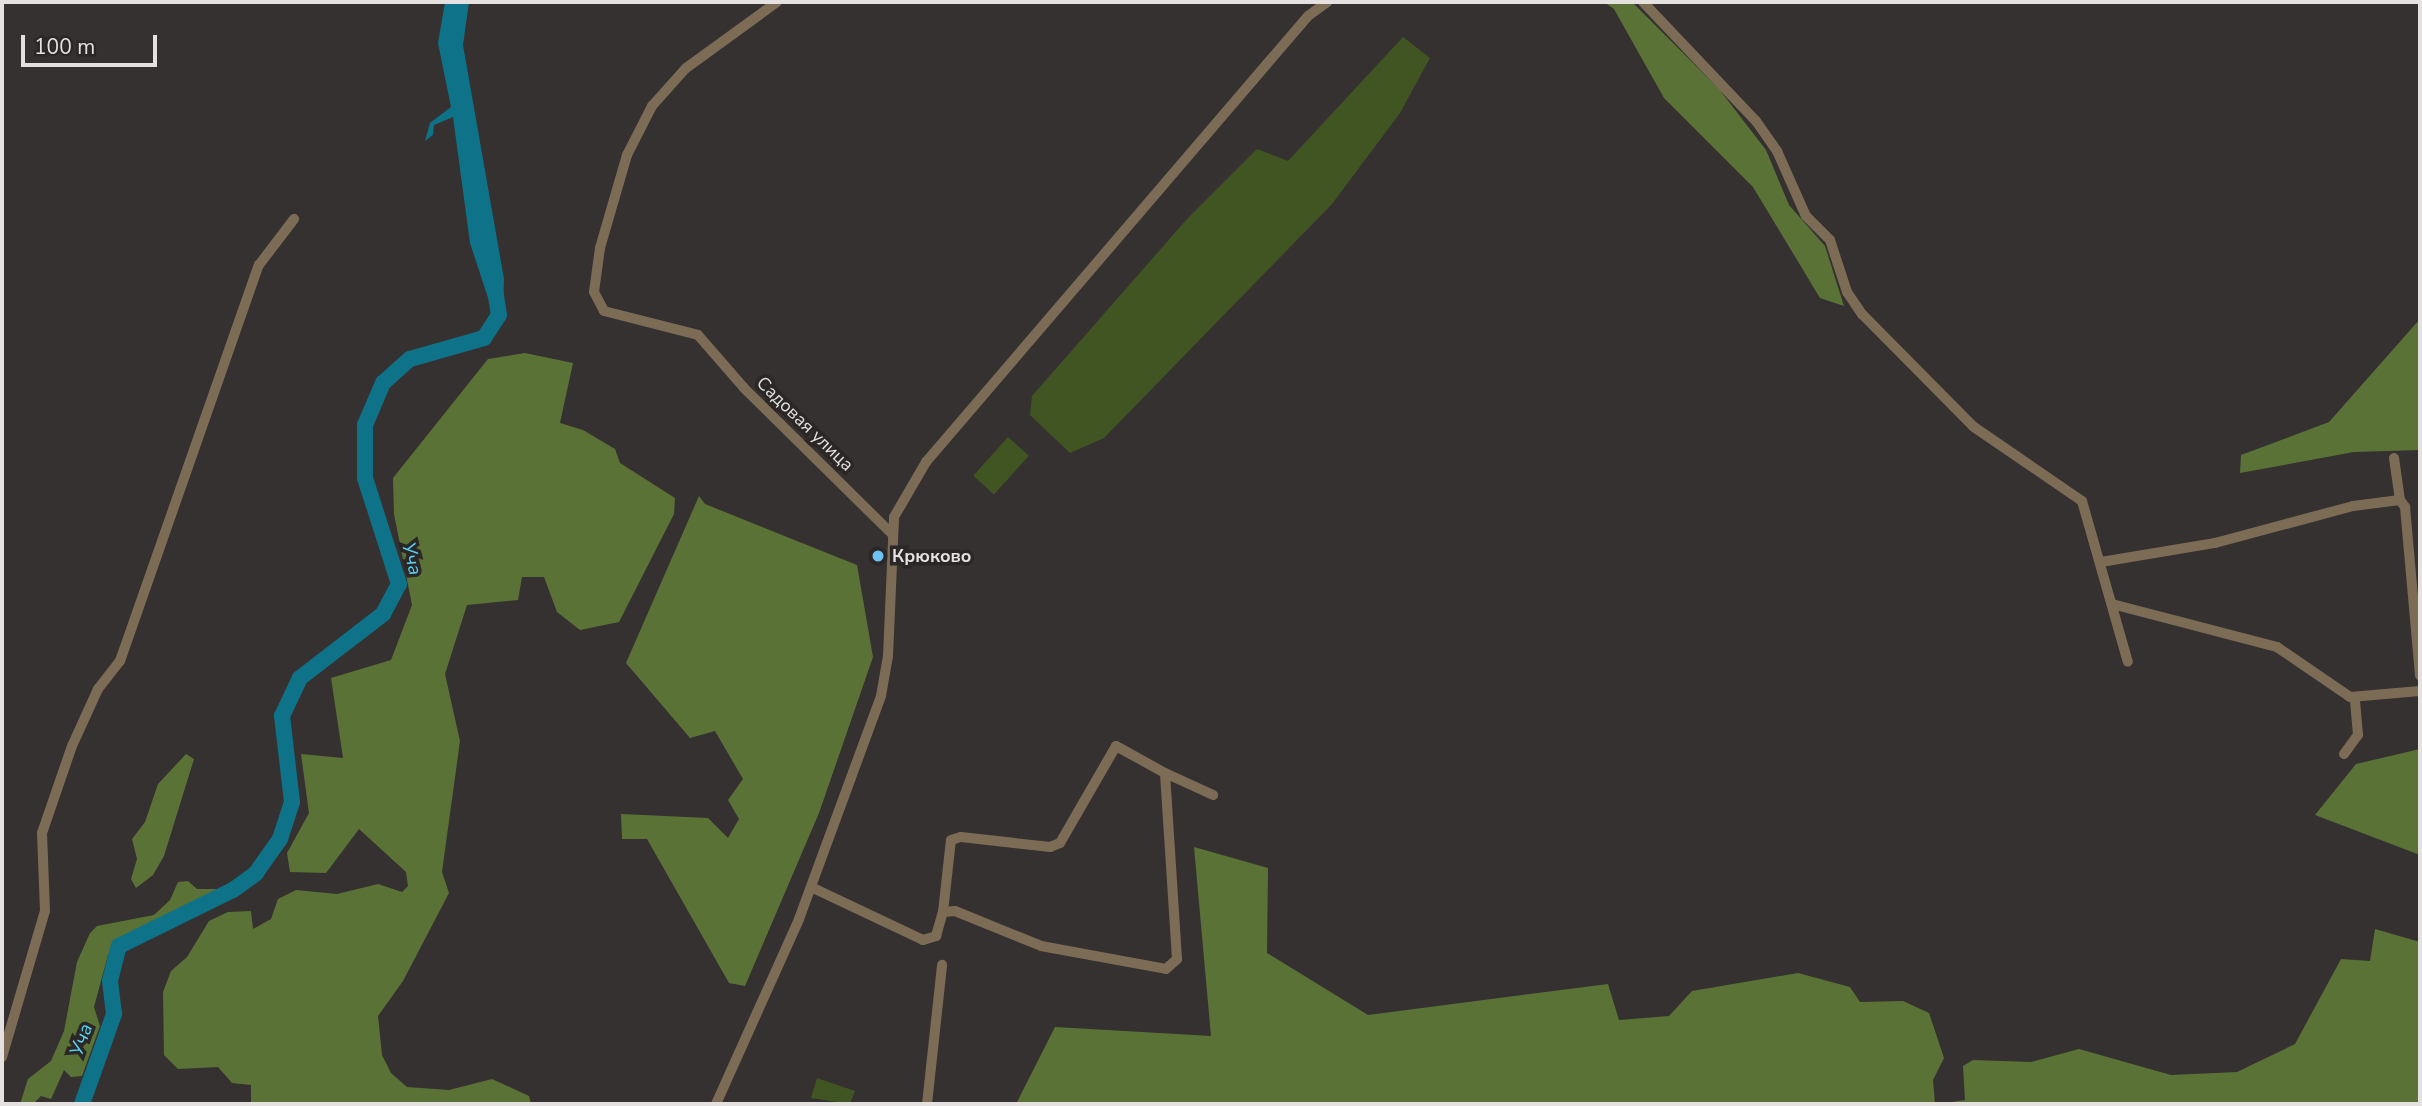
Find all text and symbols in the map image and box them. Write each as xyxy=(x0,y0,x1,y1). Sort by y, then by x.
scale bar xyxy=(24,21,161,65)
text: 100 m xyxy=(34,33,95,61)
street label: Садовая улица xyxy=(752,372,858,476)
water label: Уча xyxy=(396,540,426,578)
place label: Крюково xyxy=(892,545,971,567)
marker: Крюково xyxy=(870,548,886,564)
water label: Уча xyxy=(66,1021,98,1059)

